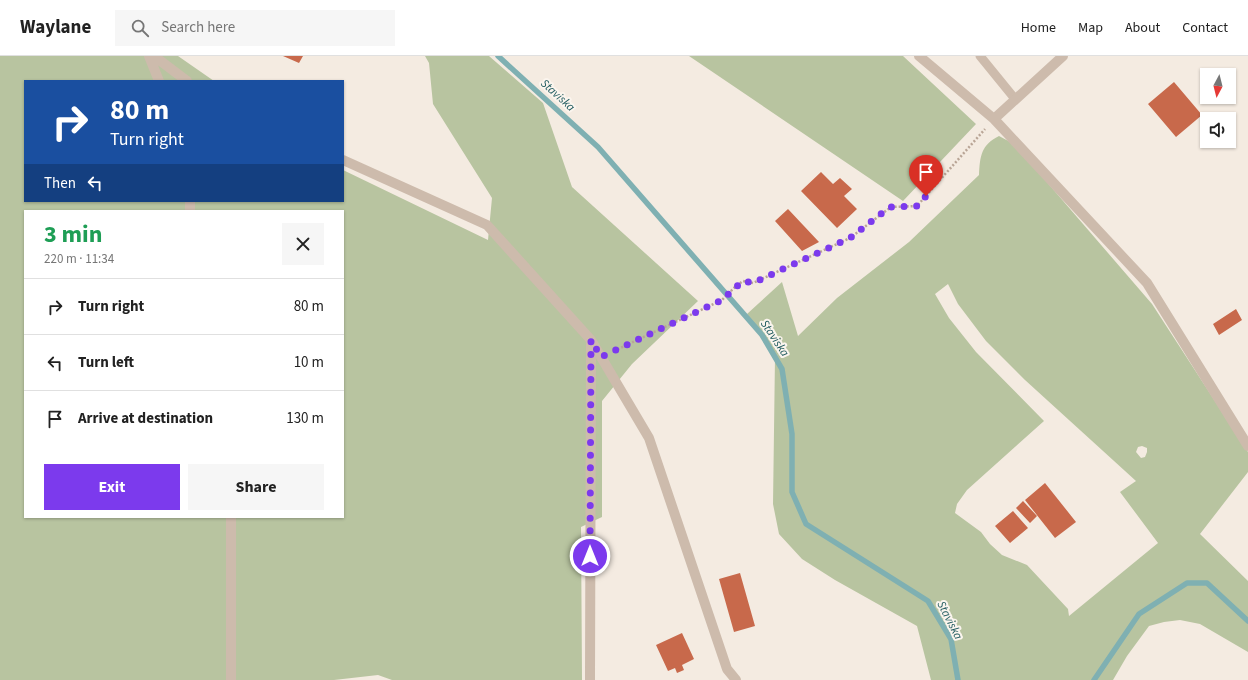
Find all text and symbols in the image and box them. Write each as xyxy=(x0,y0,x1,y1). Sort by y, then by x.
search box xyxy=(115,10,395,46)
text: Waylane xyxy=(20,14,91,41)
icon: search xyxy=(129,17,151,39)
text: Search here xyxy=(161,17,235,38)
text: Home xyxy=(1021,18,1056,38)
text: Map xyxy=(1078,18,1103,38)
text: About xyxy=(1125,18,1160,38)
text: Contact xyxy=(1182,18,1228,38)
north arrow xyxy=(1200,68,1236,104)
map controls xyxy=(1200,68,1236,148)
water label: Staviska xyxy=(537,75,579,116)
text: 80 m xyxy=(110,90,169,130)
icon: right xyxy=(44,96,96,148)
button: sound xyxy=(1200,112,1236,148)
text: Turn right xyxy=(110,127,184,152)
pin xyxy=(909,155,943,196)
icon: arrive xyxy=(915,161,937,183)
icon: left xyxy=(84,172,106,194)
text: Then xyxy=(44,173,76,194)
text: 3 min xyxy=(44,217,102,252)
button: close xyxy=(282,223,324,265)
text: 220 m · 11:34 xyxy=(44,250,114,268)
icon: right xyxy=(44,296,66,318)
text: Turn right xyxy=(78,296,144,317)
text: 80 m xyxy=(294,296,324,317)
water label: Staviska xyxy=(756,316,793,361)
icon: left xyxy=(44,352,66,374)
text: Turn left xyxy=(78,352,134,373)
text: 10 m xyxy=(294,352,324,373)
icon: arrive xyxy=(44,408,66,430)
text: Arrive at destination xyxy=(78,408,213,429)
text: 130 m xyxy=(286,408,324,429)
button: Exit xyxy=(44,464,180,510)
button: Share xyxy=(188,464,324,510)
position arrow xyxy=(569,535,611,577)
water label: Staviska xyxy=(933,598,967,643)

